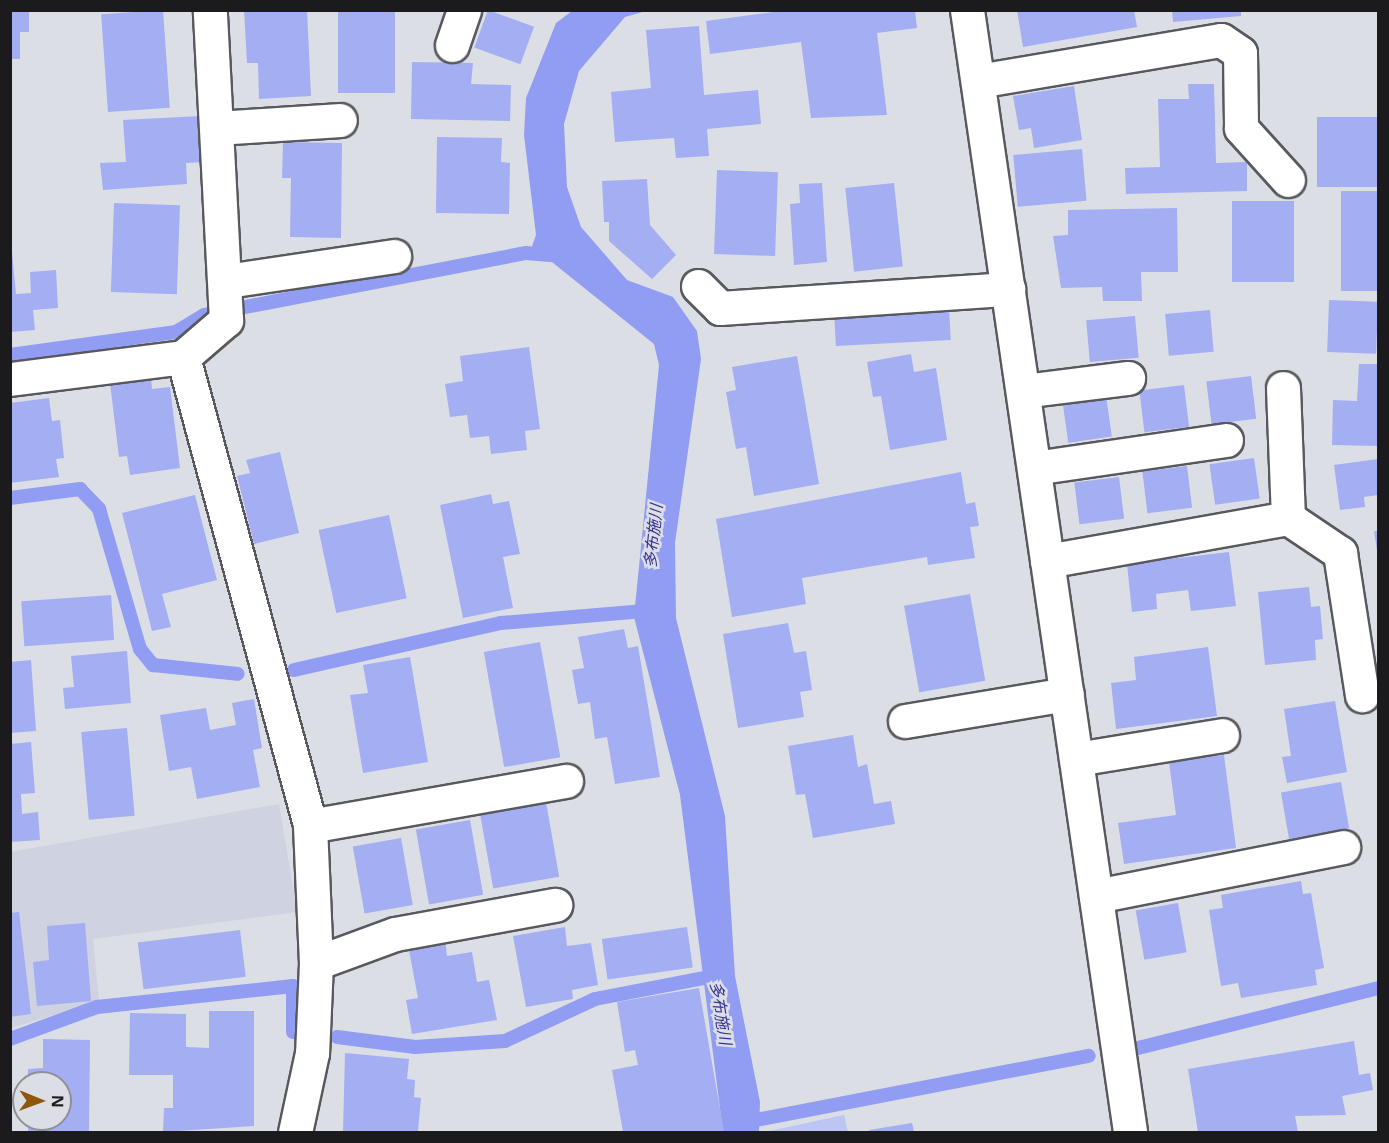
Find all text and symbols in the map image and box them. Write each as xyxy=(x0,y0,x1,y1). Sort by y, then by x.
water label: 多布施川 xyxy=(640,503,666,569)
water label: 多布施川 xyxy=(707,980,735,1046)
north arrow xyxy=(12,1071,72,1131)
text: N xyxy=(47,1095,69,1108)

